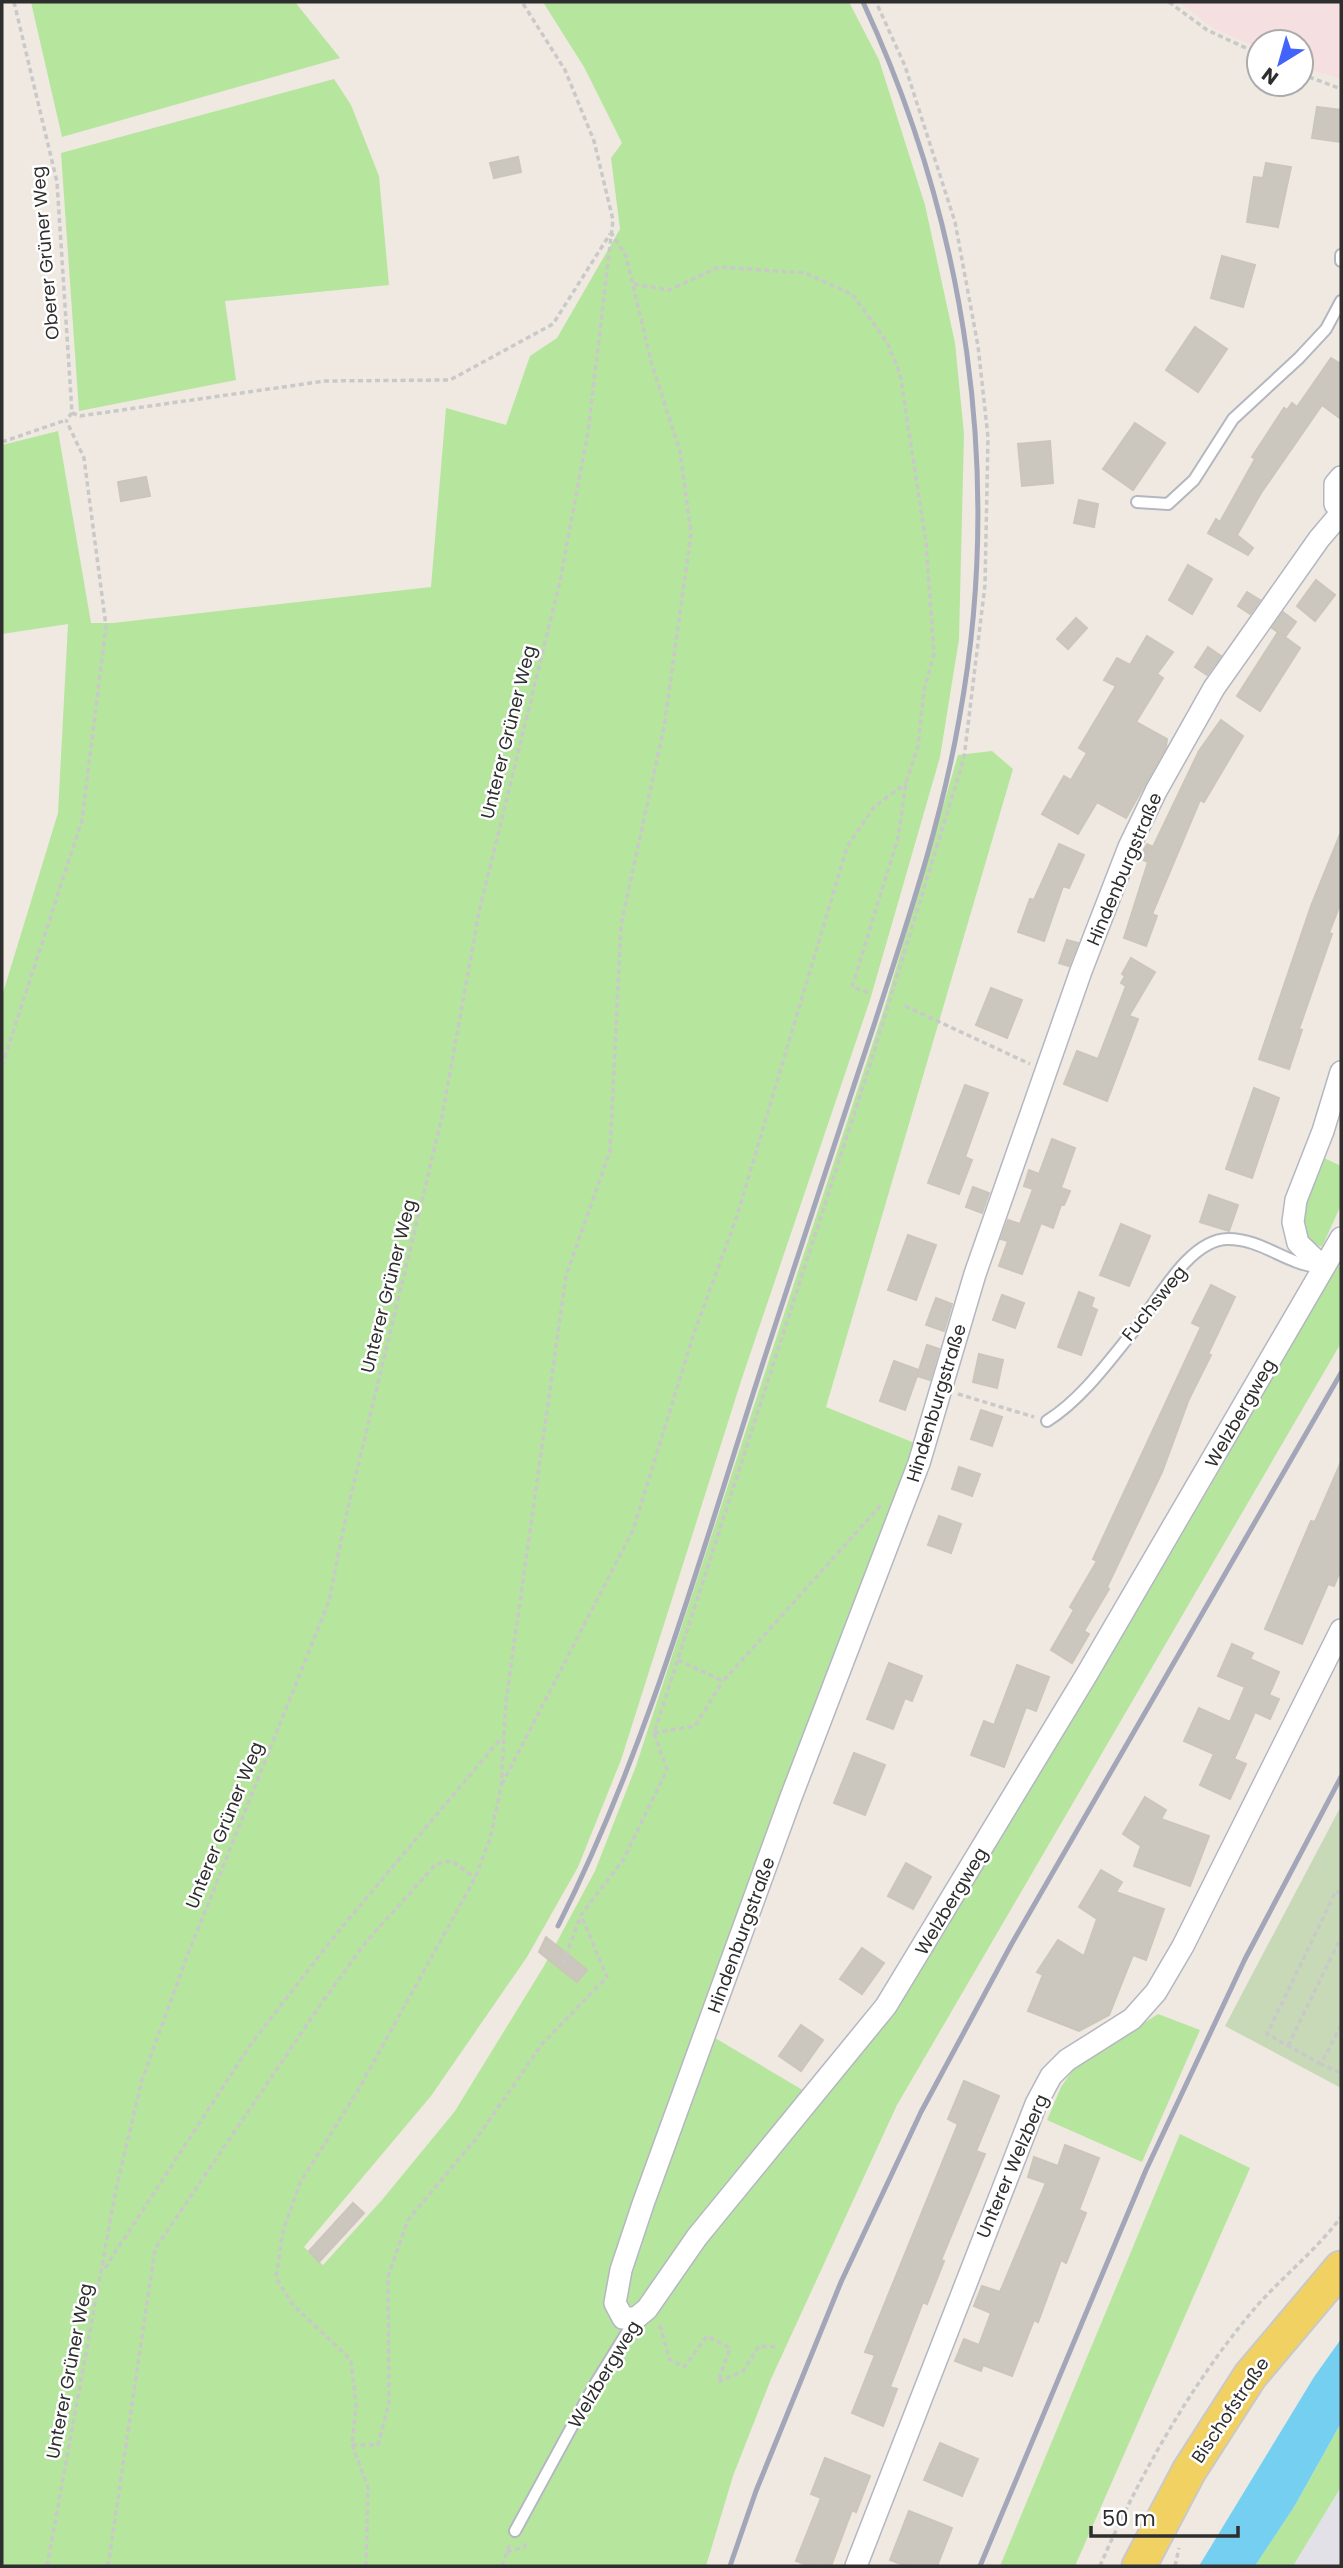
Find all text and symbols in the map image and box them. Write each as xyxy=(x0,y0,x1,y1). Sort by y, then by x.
north arrow xyxy=(1245,28,1315,98)
text: N xyxy=(1256,61,1284,91)
street label: Oberer Grüner Weg xyxy=(25,165,65,341)
street label: Unterer Grüner Weg xyxy=(474,643,542,821)
street label: Hindenburgstraße xyxy=(1080,789,1168,949)
street label: Unterer Grüner Weg xyxy=(354,1197,422,1375)
street label: Fuchsweg xyxy=(1116,1260,1192,1346)
street label: Hindenburgstraße xyxy=(900,1321,972,1485)
street label: Welzbergweg xyxy=(1199,1354,1281,1472)
street label: Unterer Grüner Weg xyxy=(179,1738,269,1912)
street label: Welzbergweg xyxy=(909,1842,993,1960)
street label: Hindenburgstraße xyxy=(701,1854,781,2016)
street label: Unterer Welzberg xyxy=(970,2090,1054,2242)
street label: Unterer Grüner Weg xyxy=(40,2281,98,2461)
street label: Welzbergweg xyxy=(562,2315,646,2433)
street label: Bischofstraße xyxy=(1185,2352,1275,2468)
scale bar xyxy=(1091,2494,1238,2538)
text: 50 m xyxy=(1102,2504,1156,2533)

